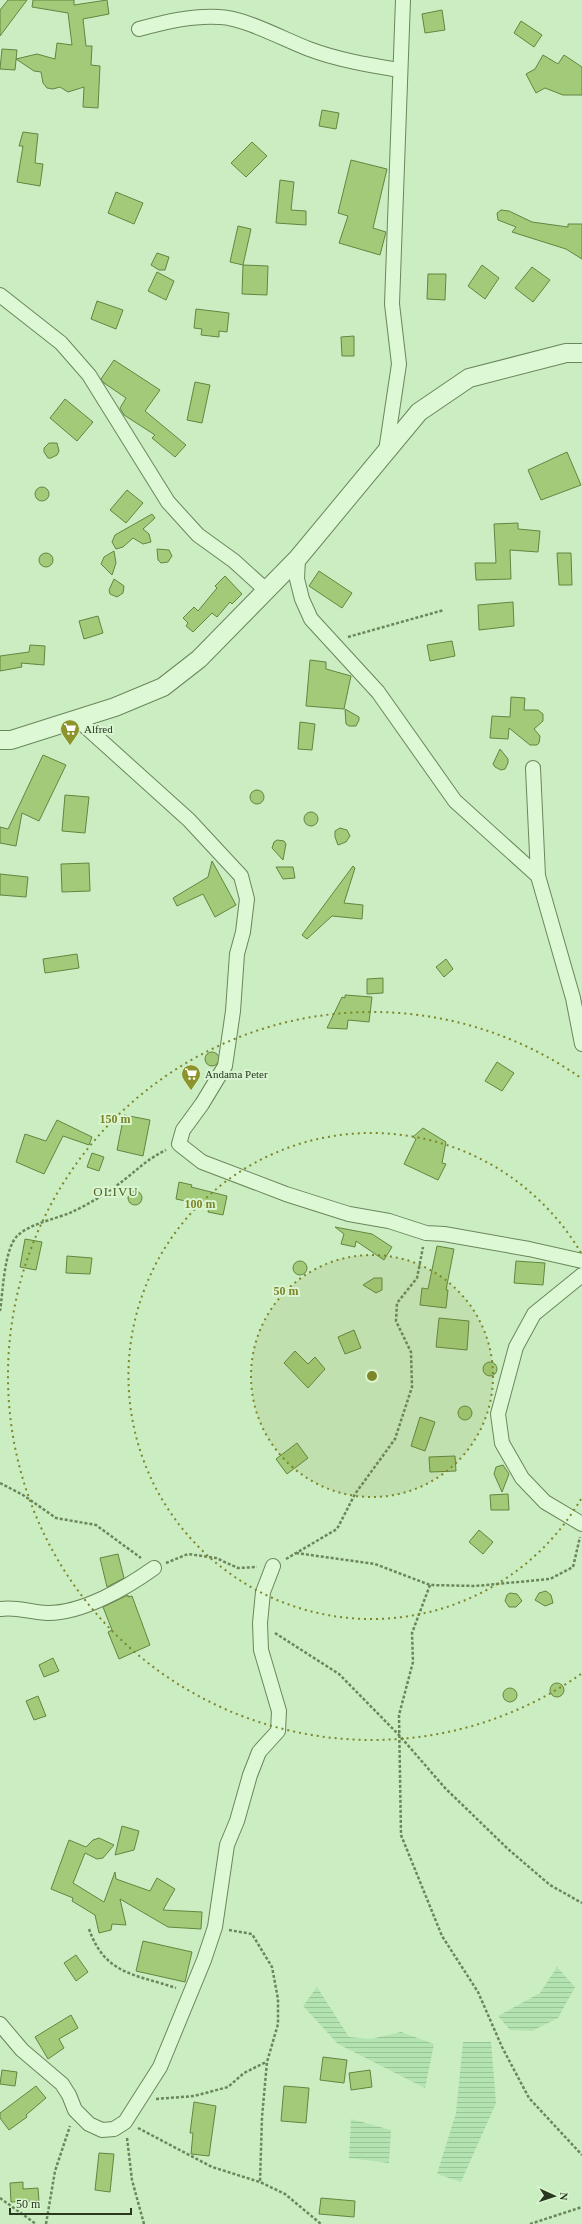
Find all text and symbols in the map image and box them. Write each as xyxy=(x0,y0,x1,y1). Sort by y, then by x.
supermarket icon: Alfred xyxy=(59,718,81,746)
place label: Alfred xyxy=(84,723,113,735)
supermarket icon: Andama Peter xyxy=(180,1063,202,1091)
place label: Andama Peter xyxy=(205,1068,268,1080)
text: 150 m xyxy=(100,1112,131,1126)
district label: OLIVU xyxy=(93,1184,139,1199)
text: 100 m xyxy=(185,1197,216,1211)
text: 50 m xyxy=(274,1284,299,1298)
centre of rings xyxy=(365,1369,379,1383)
north arrow xyxy=(534,2176,574,2216)
scale bar xyxy=(10,2190,131,2216)
text: N xyxy=(558,2192,570,2201)
text: 50 m xyxy=(16,2197,41,2211)

